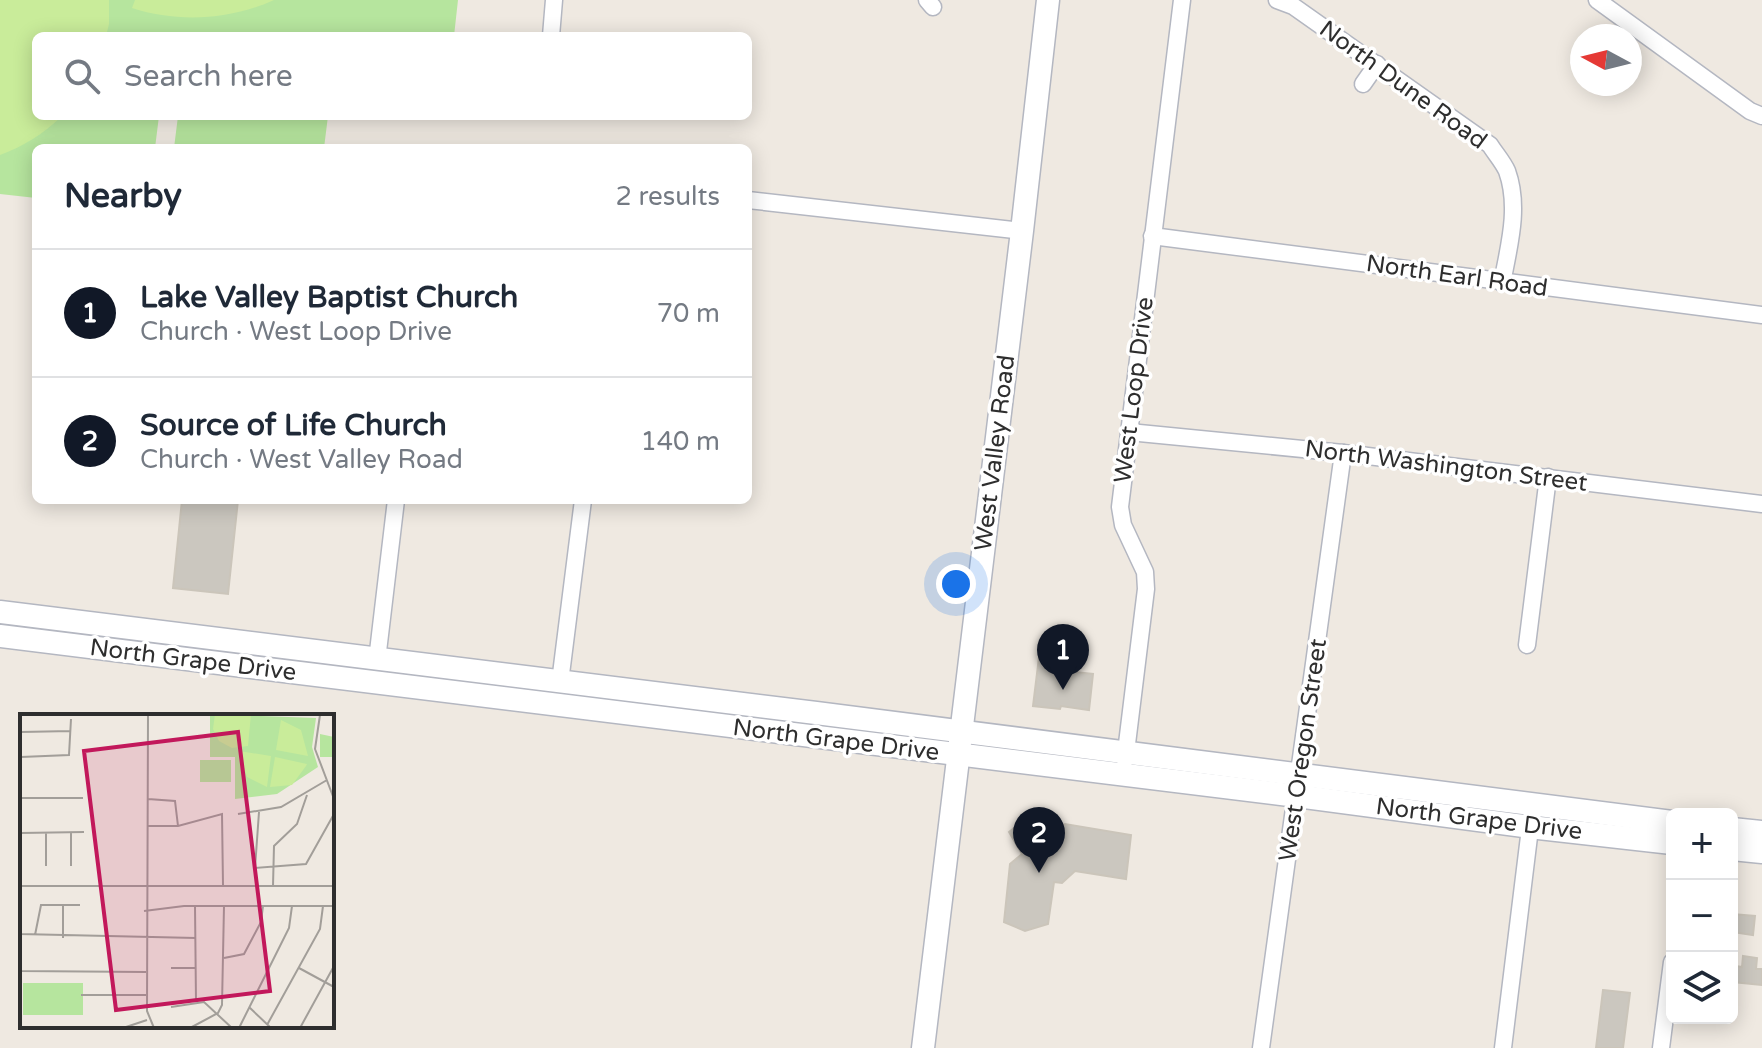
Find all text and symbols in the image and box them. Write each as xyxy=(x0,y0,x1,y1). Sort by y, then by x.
street label: North Dune Road xyxy=(1314,15,1492,155)
north arrow xyxy=(1570,24,1642,96)
search box xyxy=(32,32,752,120)
icon: search xyxy=(60,54,104,98)
text: Search here xyxy=(124,58,293,95)
text: Nearby xyxy=(64,176,182,217)
text: 2 results xyxy=(615,181,720,212)
street label: North Earl Road xyxy=(1364,249,1550,303)
text: Lake Valley Baptist Church xyxy=(140,279,518,316)
street label: West Loop Drive xyxy=(1108,295,1160,485)
text: 1 xyxy=(82,298,98,329)
text: 70 m xyxy=(657,298,720,329)
text: Church · West Loop Drive xyxy=(140,316,452,347)
street label: West Valley Road xyxy=(969,353,1021,553)
text: Source of Life Church xyxy=(140,407,447,444)
text: 2 xyxy=(82,426,98,457)
text: 140 m xyxy=(640,426,720,457)
street label: North Washington Street xyxy=(1303,434,1589,498)
text: Church · West Valley Road xyxy=(140,444,463,475)
your location xyxy=(936,564,976,604)
pin: 1 xyxy=(1037,624,1089,690)
street label: North Grape Drive xyxy=(88,633,298,687)
street label: West Oregon Street xyxy=(1273,637,1333,863)
street label: North Grape Drive xyxy=(731,713,941,767)
inset map xyxy=(20,714,334,1028)
street label: North Grape Drive xyxy=(1374,792,1584,846)
pin: 2 xyxy=(1013,807,1065,873)
map controls xyxy=(1666,808,1738,1024)
button: + xyxy=(1666,808,1738,880)
button: − xyxy=(1666,880,1738,952)
button: layers xyxy=(1666,952,1738,1024)

